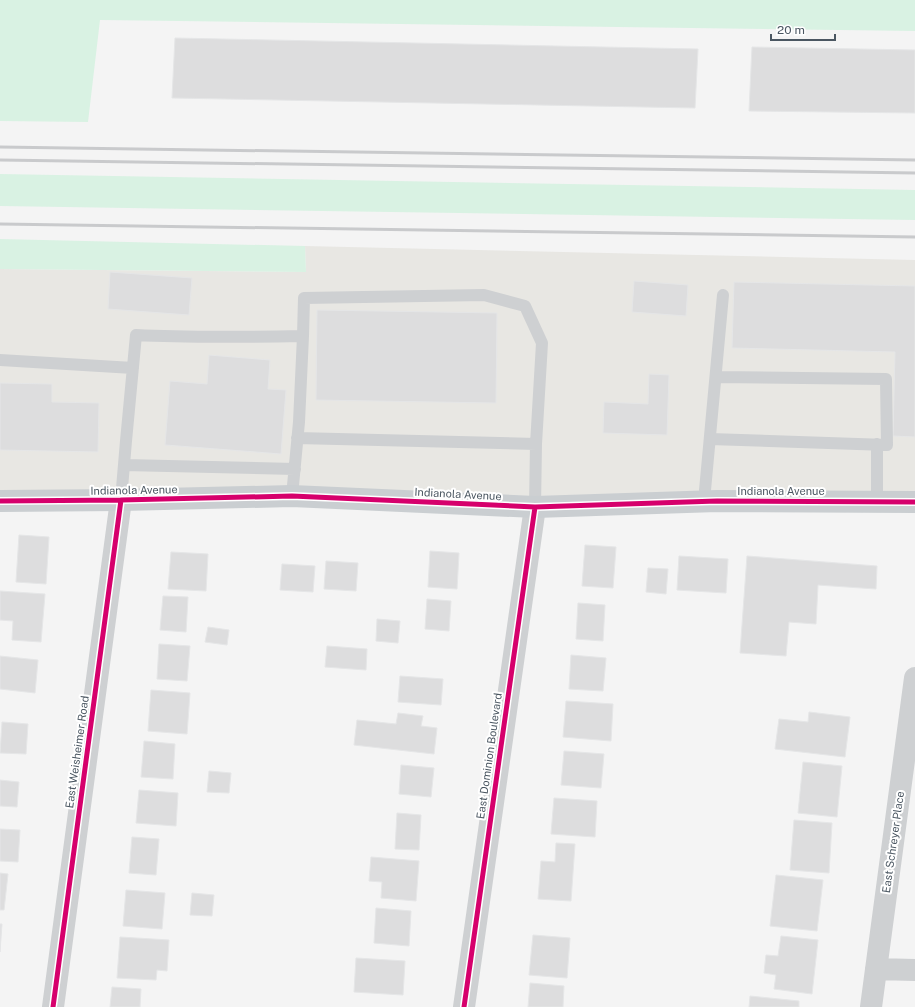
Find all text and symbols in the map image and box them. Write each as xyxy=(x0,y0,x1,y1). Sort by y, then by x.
scale bar xyxy=(771,16,835,42)
text: 20 m xyxy=(777,23,805,37)
street label: Indianola Avenue xyxy=(90,483,178,497)
street label: Indianola Avenue xyxy=(737,485,825,497)
street label: Indianola Avenue xyxy=(414,486,502,502)
street label: East Dominion Boulevard xyxy=(474,692,504,820)
street label: East Weisheimer Road xyxy=(63,695,91,809)
street label: East Schreyer Place xyxy=(880,790,906,894)

